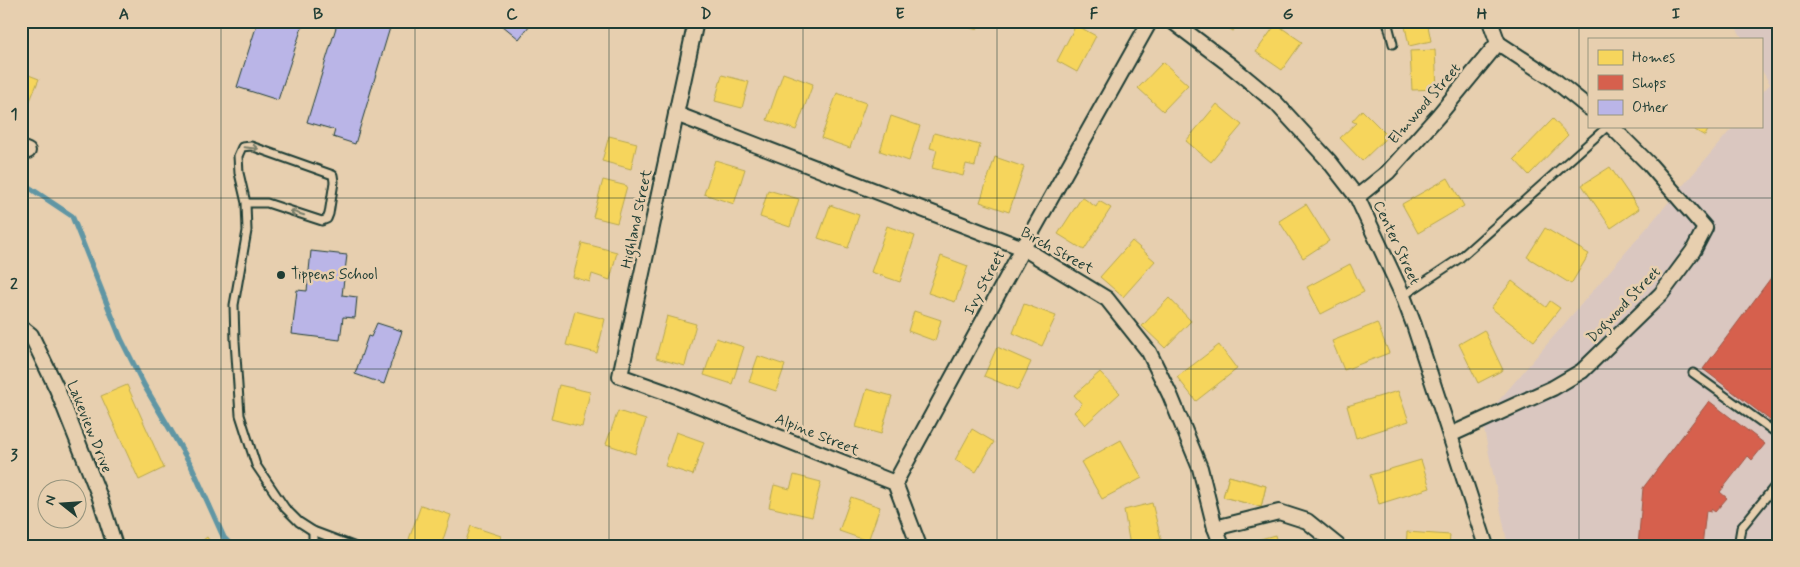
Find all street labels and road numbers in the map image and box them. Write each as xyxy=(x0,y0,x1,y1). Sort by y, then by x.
street label: Elmwood Street xyxy=(1384,59,1466,149)
street label: Highland Street xyxy=(617,167,658,271)
street label: Center Street xyxy=(1368,198,1424,289)
street label: Birch Street xyxy=(1017,223,1097,279)
street label: Ivy Street xyxy=(960,247,1010,319)
street label: Dogwood Street xyxy=(1583,262,1666,348)
street label: Lakeview Drive xyxy=(61,378,117,476)
street label: Alpine Street xyxy=(772,409,862,461)

